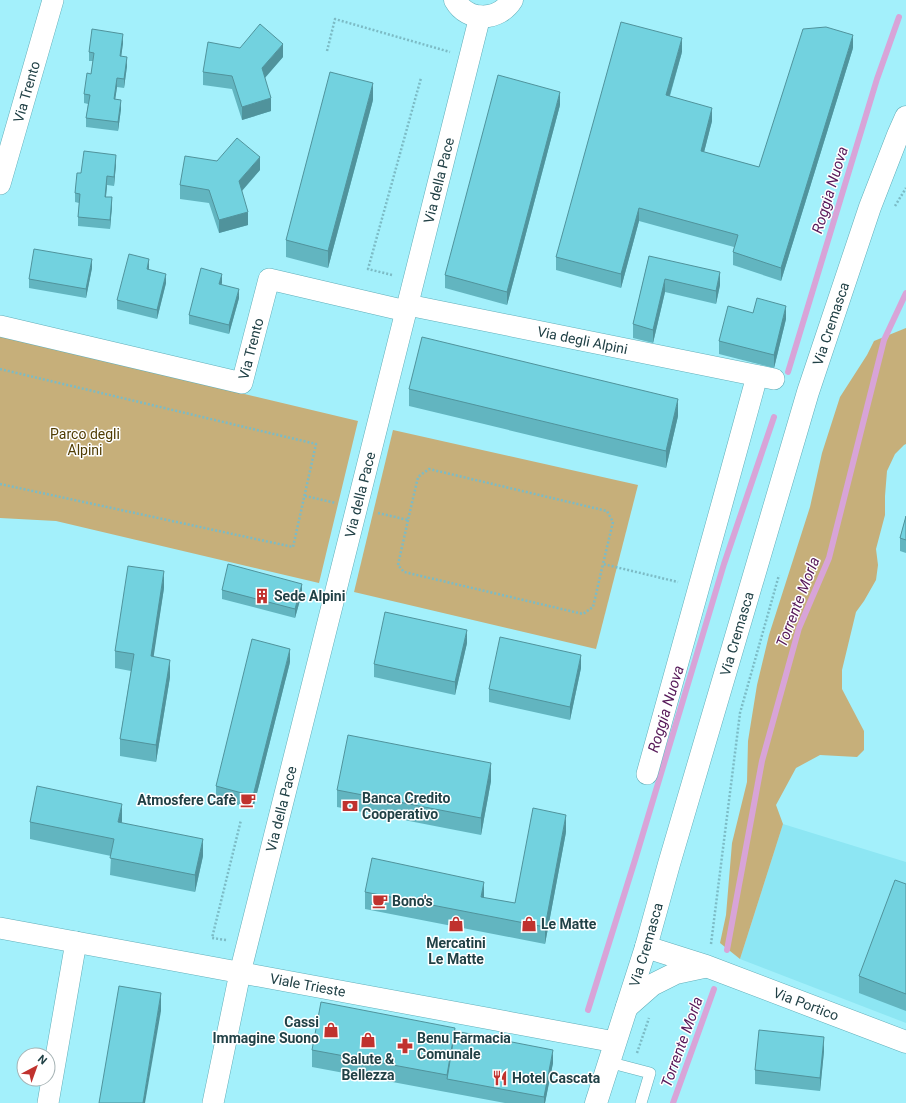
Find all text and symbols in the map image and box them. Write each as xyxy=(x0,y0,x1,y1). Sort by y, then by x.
street label: Via Trento xyxy=(10,59,43,124)
street label: Via della Pace xyxy=(420,136,457,225)
water label: Roggia Nuova xyxy=(808,144,852,236)
street label: Via Cremasca xyxy=(810,280,852,367)
street label: Via Trento xyxy=(235,316,267,381)
street label: Via degli Alpini xyxy=(536,323,629,357)
park label: Parco degli Alpini xyxy=(50,426,120,458)
street label: Via della Pace xyxy=(342,450,378,539)
water label: Torrente Morla xyxy=(773,554,823,650)
building icon: Sede Alpini xyxy=(253,587,271,605)
place label: Sede Alpini xyxy=(274,588,345,604)
street label: Via Cremasca xyxy=(717,590,757,678)
water label: Roggia Nuova xyxy=(644,663,688,755)
street label: Via della Pace xyxy=(263,764,300,853)
place label: Banca Credito Cooperativo xyxy=(362,790,450,822)
cafe icon: Atmosfere Cafè xyxy=(239,791,257,809)
place label: Atmosfere Cafè xyxy=(137,792,236,808)
bank icon: Banca Credito Cooperativo xyxy=(341,797,359,815)
cafe icon: Bono's xyxy=(371,892,389,910)
place label: Bono's xyxy=(392,893,433,909)
street label: Via Cremasca xyxy=(626,901,666,989)
shop icon: Mercatini Le Matte xyxy=(447,915,465,933)
shop icon: Le Matte xyxy=(520,915,538,933)
place label: Le Matte xyxy=(541,916,597,932)
place label: Mercatini Le Matte xyxy=(426,935,486,967)
street label: Viale Trieste xyxy=(269,970,347,1000)
street label: Via Portico xyxy=(771,984,841,1024)
water label: Torrente Morla xyxy=(657,994,707,1090)
place label: Cassi Immagine Suono xyxy=(212,1014,319,1046)
shop icon: Cassi Immagine Suono xyxy=(322,1021,340,1039)
place label: Benu Farmacia Comunale xyxy=(417,1030,511,1062)
shop icon: Salute & Bellezza xyxy=(359,1031,377,1049)
pharmacy icon: Benu Farmacia Comunale xyxy=(396,1037,414,1055)
north arrow xyxy=(16,1047,56,1087)
place label: Salute & Bellezza xyxy=(341,1051,395,1083)
text: N xyxy=(35,1052,50,1067)
restaurant icon: Hotel Cascata xyxy=(491,1069,509,1087)
place label: Hotel Cascata xyxy=(512,1070,601,1086)

